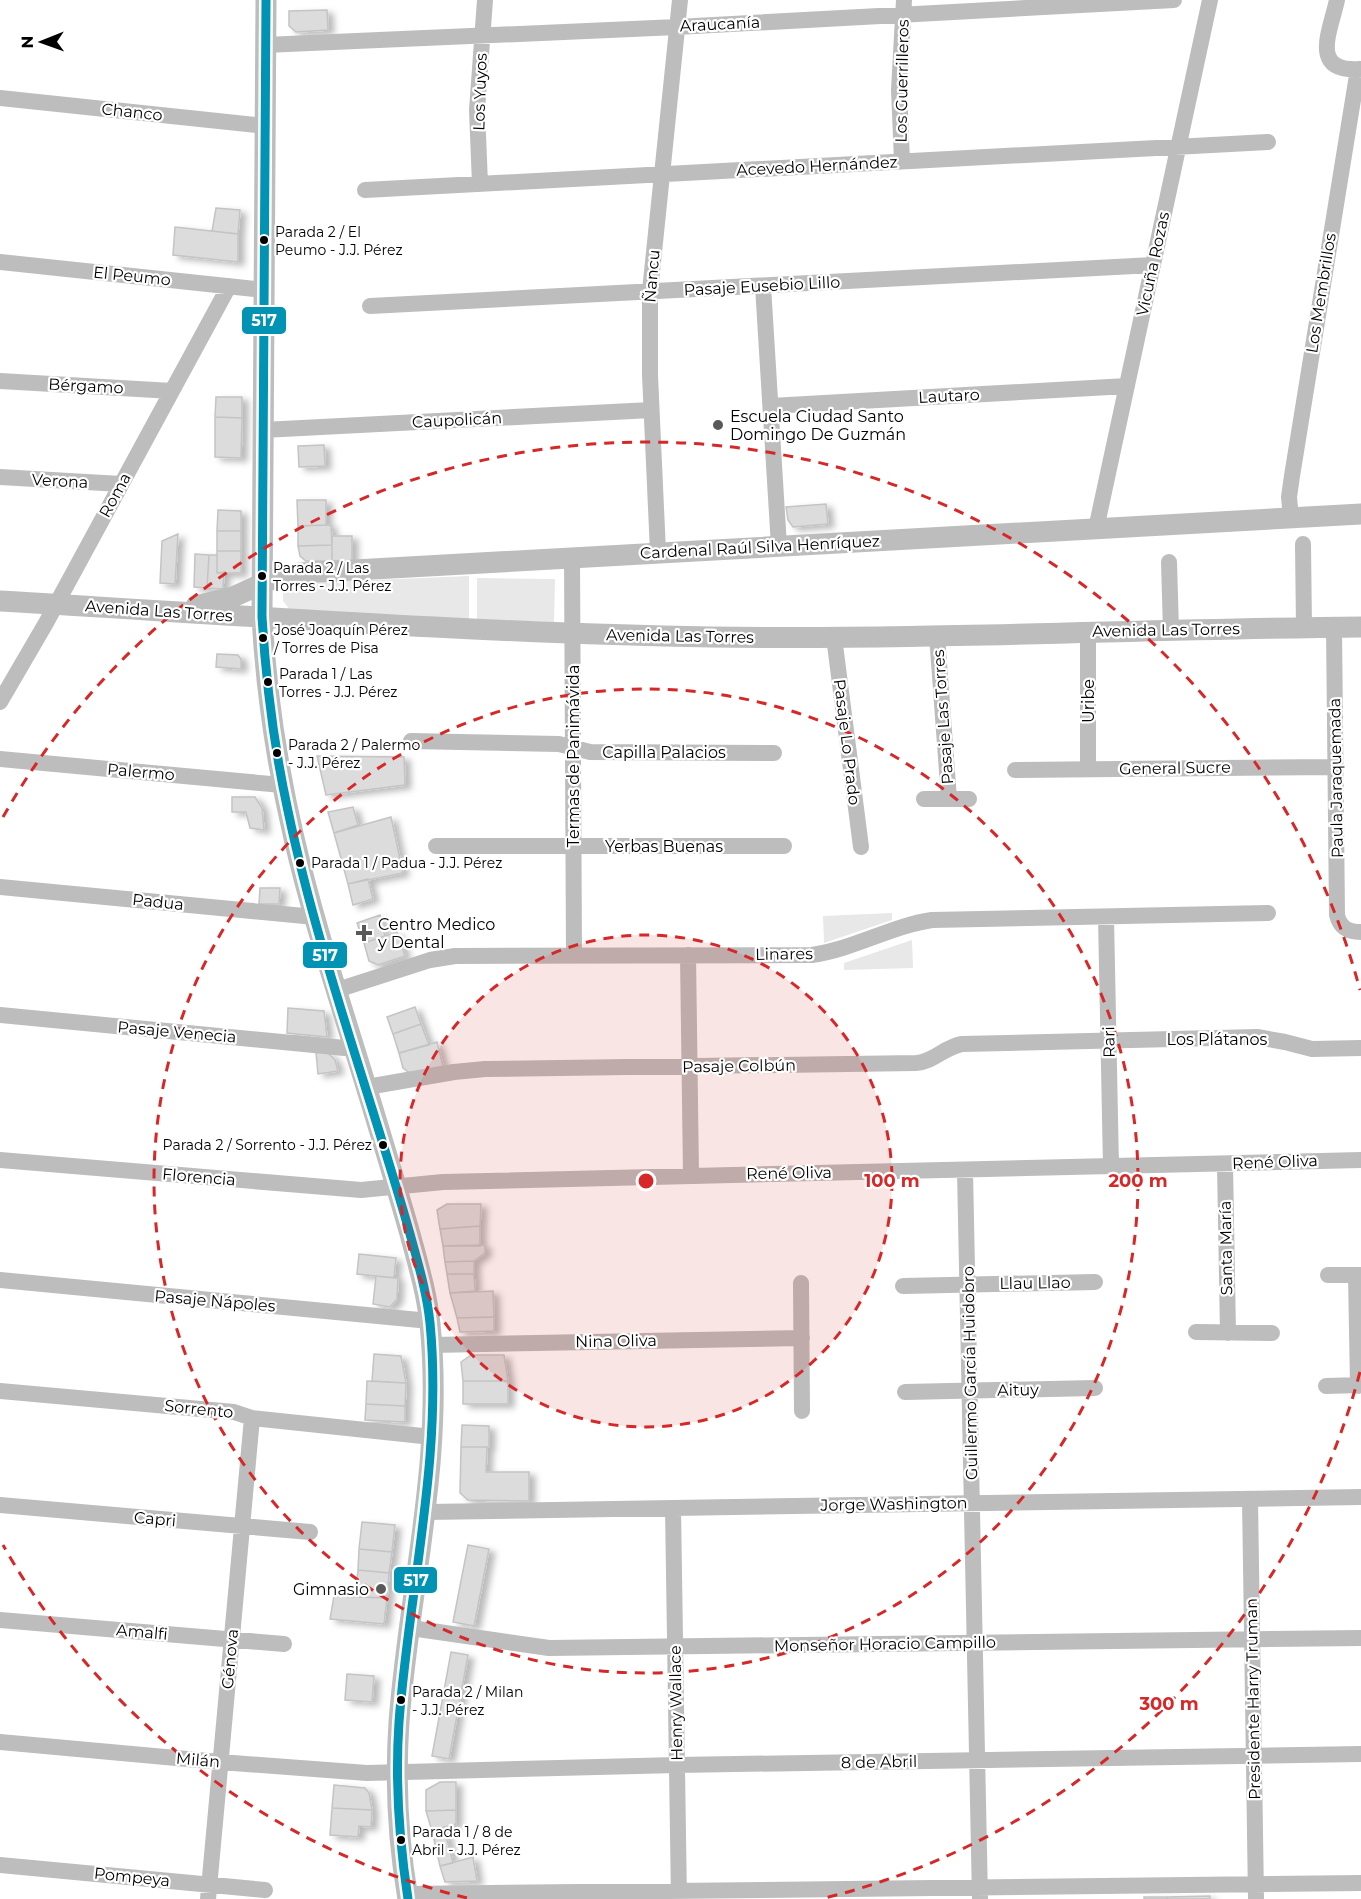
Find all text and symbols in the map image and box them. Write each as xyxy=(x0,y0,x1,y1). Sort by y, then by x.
north arrow xyxy=(12,12,72,72)
street label: Araucanía xyxy=(679,12,761,36)
street label: Los Guerrilleros xyxy=(891,19,913,143)
text: N xyxy=(18,36,37,49)
street label: Los Yuyos xyxy=(469,53,491,131)
street label: Chanco xyxy=(101,99,163,125)
street label: Acevedo Hernández xyxy=(736,152,898,180)
street label: Vicuña Rozas xyxy=(1133,210,1173,318)
place label: Parada 2 / El Peumo - J.J. Pérez xyxy=(275,223,403,259)
street label: Los Membrillos xyxy=(1302,232,1340,354)
marker: Parada 2 / El Peumo - J.J. Pérez xyxy=(258,234,270,246)
street label: Ñancu xyxy=(640,249,664,303)
street label: El Peumo xyxy=(92,262,172,290)
street label: Pasaje Eusebio Lillo xyxy=(683,272,841,300)
line badge: 517 xyxy=(241,306,287,335)
text: 517 xyxy=(251,311,277,330)
street label: Bérgamo xyxy=(48,375,124,397)
street label: Lautaro xyxy=(918,385,980,407)
place label: Escuela Ciudad Santo Domingo De Guzmán xyxy=(730,407,906,444)
street label: Caupolicán xyxy=(411,408,503,432)
marker: Escuela Ciudad Santo Domingo De Guzmán xyxy=(711,418,725,432)
street label: Roma xyxy=(95,469,135,521)
street label: Verona xyxy=(31,470,89,492)
street label: Cardenal Raúl Silva Henríquez xyxy=(640,531,880,563)
place label: Parada 2 / Las Torres - J.J. Pérez xyxy=(273,559,391,595)
marker: Parada 2 / Las Torres - J.J. Pérez xyxy=(256,570,268,582)
street label: Avenida Las Torres xyxy=(85,596,234,626)
street label: Avenida Las Torres xyxy=(1092,619,1240,641)
place label: José Joaquín Pérez / Torres de Pisa xyxy=(273,621,408,657)
street label: Avenida Las Torres xyxy=(606,625,754,647)
marker: José Joaquín Pérez / Torres de Pisa xyxy=(257,632,269,644)
street label: Pasaje Las Torres xyxy=(929,649,957,785)
place label: Parada 1 / Las Torres - J.J. Pérez xyxy=(279,665,397,701)
street label: Termas de Panimávida xyxy=(564,665,583,847)
marker: Parada 1 / Las Torres - J.J. Pérez xyxy=(262,676,274,688)
street label: Pasaje Lo Prado xyxy=(830,678,864,806)
street label: Uribe xyxy=(1079,679,1098,723)
street label: Paula Jaraquemada xyxy=(1325,698,1347,858)
place label: Parada 2 / Palermo - J.J. Pérez xyxy=(288,736,420,772)
street label: Capilla Palacios xyxy=(602,743,726,762)
marker: Parada 2 / Palermo - J.J. Pérez xyxy=(271,747,283,759)
street label: General Sucre xyxy=(1119,758,1231,778)
street label: Palermo xyxy=(106,760,176,784)
street label: Yerbas Buenas xyxy=(605,837,723,856)
place label: Parada 1 / Padua - J.J. Pérez xyxy=(311,854,502,872)
marker: Parada 1 / Padua - J.J. Pérez xyxy=(294,857,306,869)
street label: Padua xyxy=(131,890,185,914)
place label: Centro Medico y Dental xyxy=(377,915,495,952)
marker: Centro Medico y Dental xyxy=(355,924,373,942)
line badge: 517 xyxy=(302,941,348,969)
street label: Linares xyxy=(755,944,813,964)
text: 517 xyxy=(312,946,338,965)
street label: Pasaje Venecia xyxy=(117,1017,237,1047)
street label: Rari xyxy=(1099,1026,1119,1058)
street label: Los Plátanos xyxy=(1167,1030,1268,1049)
street label: Pasaje Colbún xyxy=(682,1056,796,1076)
place label: Parada 2 / Sorrento - J.J. Pérez xyxy=(163,1136,372,1154)
marker: Parada 2 / Sorrento - J.J. Pérez xyxy=(377,1139,389,1151)
street label: René Oliva xyxy=(1232,1151,1318,1173)
street label: René Oliva xyxy=(746,1163,832,1183)
street label: Florencia xyxy=(161,1164,237,1190)
text: 100 m xyxy=(864,1170,920,1192)
text: 200 m xyxy=(1108,1170,1168,1192)
centre of rings xyxy=(636,1171,656,1191)
street label: Santa María xyxy=(1216,1201,1236,1295)
street label: Guillermo García Huidobro xyxy=(959,1266,981,1480)
street label: Llau Llao xyxy=(999,1273,1071,1293)
street label: Pasaje Nápoles xyxy=(154,1286,276,1316)
street label: Nina Oliva xyxy=(575,1331,657,1351)
street label: Aituy xyxy=(997,1380,1039,1400)
street label: Sorrento xyxy=(164,1396,234,1422)
street label: Jorge Washington xyxy=(819,1493,968,1515)
street label: Capri xyxy=(133,1508,177,1530)
line badge: 517 xyxy=(393,1566,438,1594)
text: 517 xyxy=(403,1571,429,1590)
place label: Gimnasio xyxy=(293,1580,369,1599)
marker: Gimnasio xyxy=(374,1582,388,1596)
street label: Presidente Harry Truman xyxy=(1242,1598,1264,1800)
street label: Amalfi xyxy=(115,1620,169,1644)
street label: Génova xyxy=(218,1628,242,1690)
street label: Monseñor Horacio Campillo xyxy=(774,1633,996,1655)
street label: Henry Wallace xyxy=(665,1645,687,1761)
place label: Parada 2 / Milan - J.J. Pérez xyxy=(412,1683,523,1719)
text: 300 m xyxy=(1138,1693,1199,1715)
marker: Parada 2 / Milan - J.J. Pérez xyxy=(395,1694,407,1706)
street label: Milán xyxy=(175,1749,221,1771)
street label: 8 de Abril xyxy=(841,1752,917,1772)
place label: Parada 1 / 8 de Abril - J.J. Pérez xyxy=(412,1823,521,1859)
marker: Parada 1 / 8 de Abril - J.J. Pérez xyxy=(395,1834,407,1846)
street label: Pompeya xyxy=(93,1864,171,1890)

